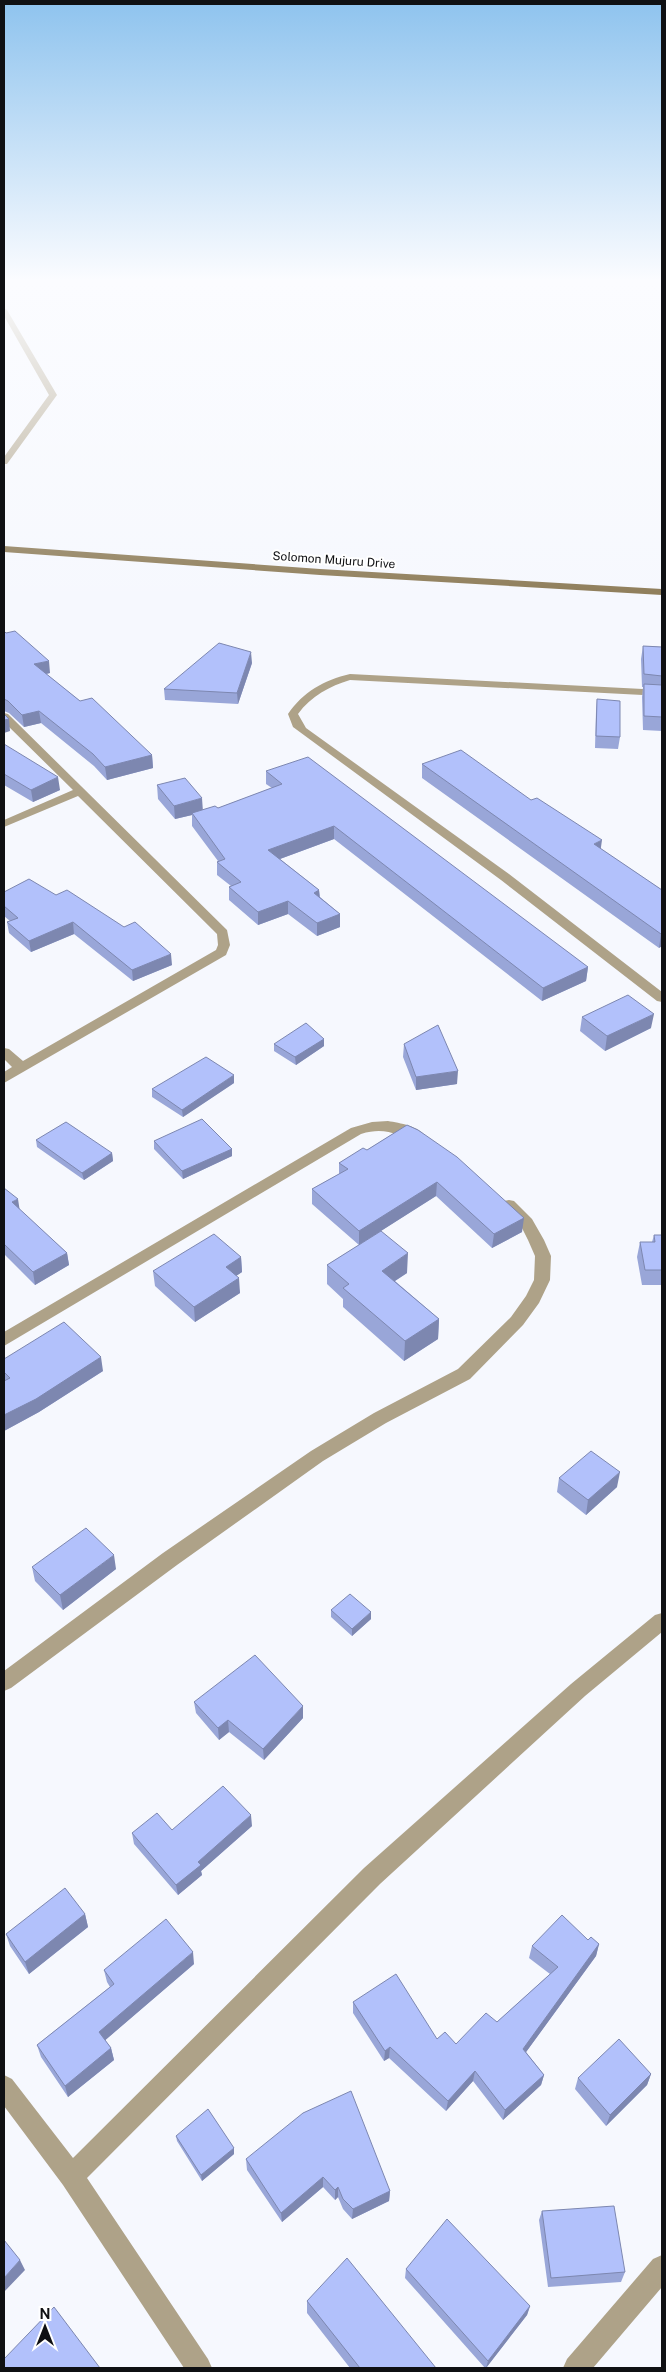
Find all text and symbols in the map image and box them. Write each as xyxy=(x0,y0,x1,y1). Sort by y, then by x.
street label: Solomon Mujuru Drive xyxy=(272,549,396,571)
north arrow xyxy=(20,2302,70,2352)
text: N xyxy=(40,2306,50,2322)

